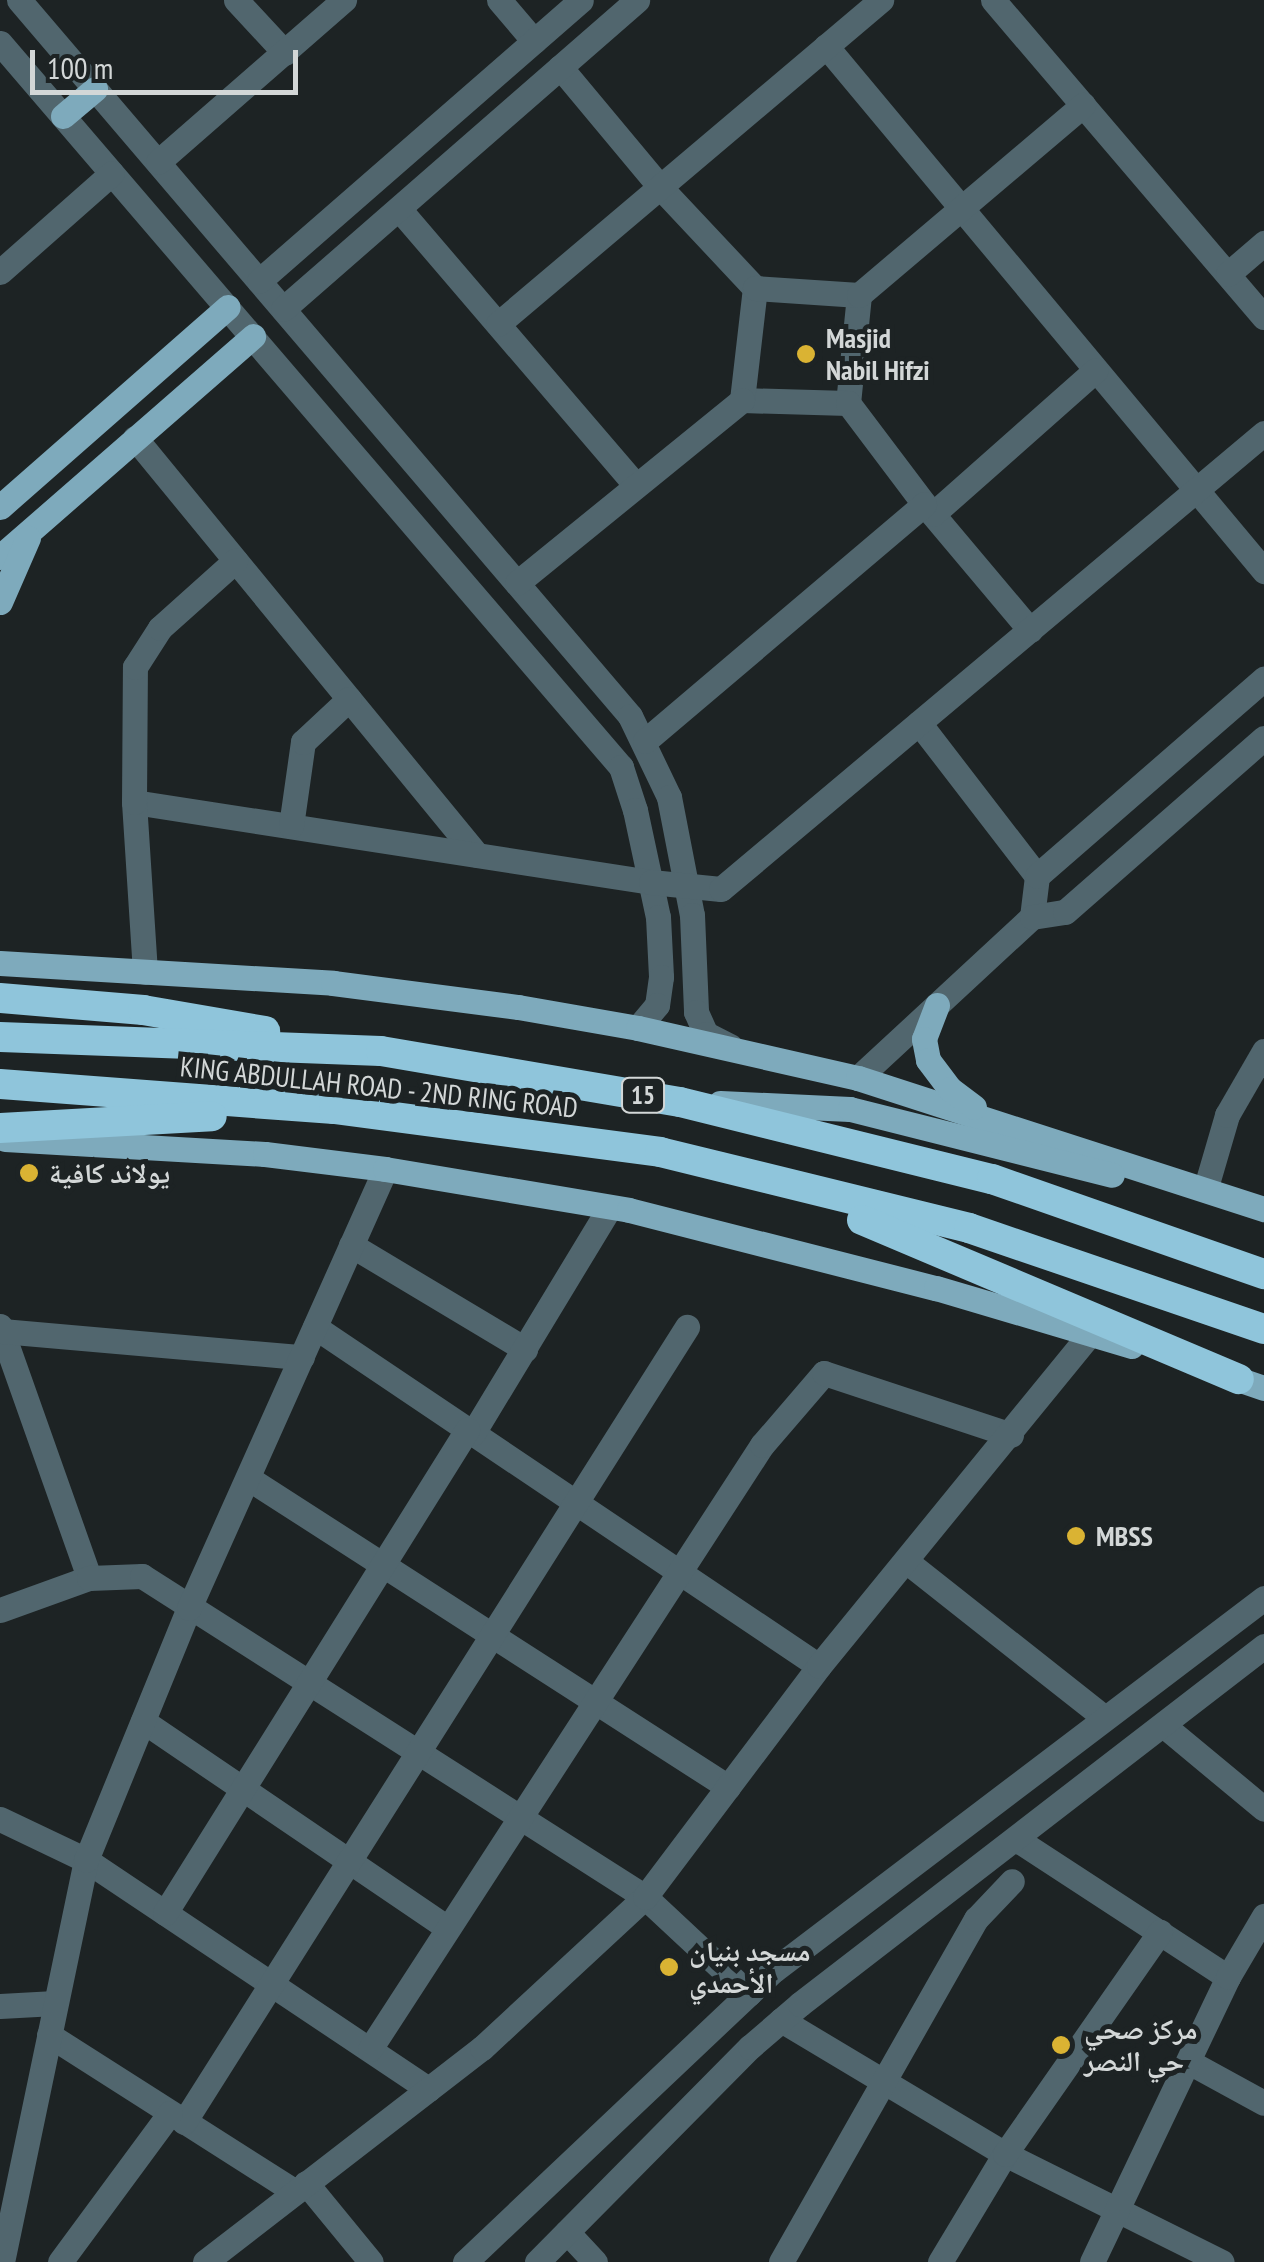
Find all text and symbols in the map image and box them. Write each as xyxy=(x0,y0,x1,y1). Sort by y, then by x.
scale bar xyxy=(35,30,302,92)
text: 100 m xyxy=(47,48,113,87)
place label: Masjid Nabil Hifzi xyxy=(826,321,930,387)
marker: Masjid Nabil Hifzi xyxy=(795,343,817,365)
street label: KING ABDULLAH ROAD - 2ND RING ROAD xyxy=(177,1049,581,1125)
road number: 15 xyxy=(620,1075,666,1115)
place label: يولاند كافية xyxy=(49,1156,170,1190)
marker: يولاند كافية xyxy=(18,1162,40,1184)
place label: MBSS xyxy=(1096,1519,1153,1553)
marker: MBSS xyxy=(1065,1525,1087,1547)
place label: مسجد بنيان الأحمدي xyxy=(689,1934,810,2000)
marker: مسجد بنيان الأحمدي xyxy=(658,1956,680,1978)
place label: مركز صحي حي النصر xyxy=(1084,2012,1197,2078)
marker: مركز صحي حي النصر xyxy=(1048,2032,1074,2058)

